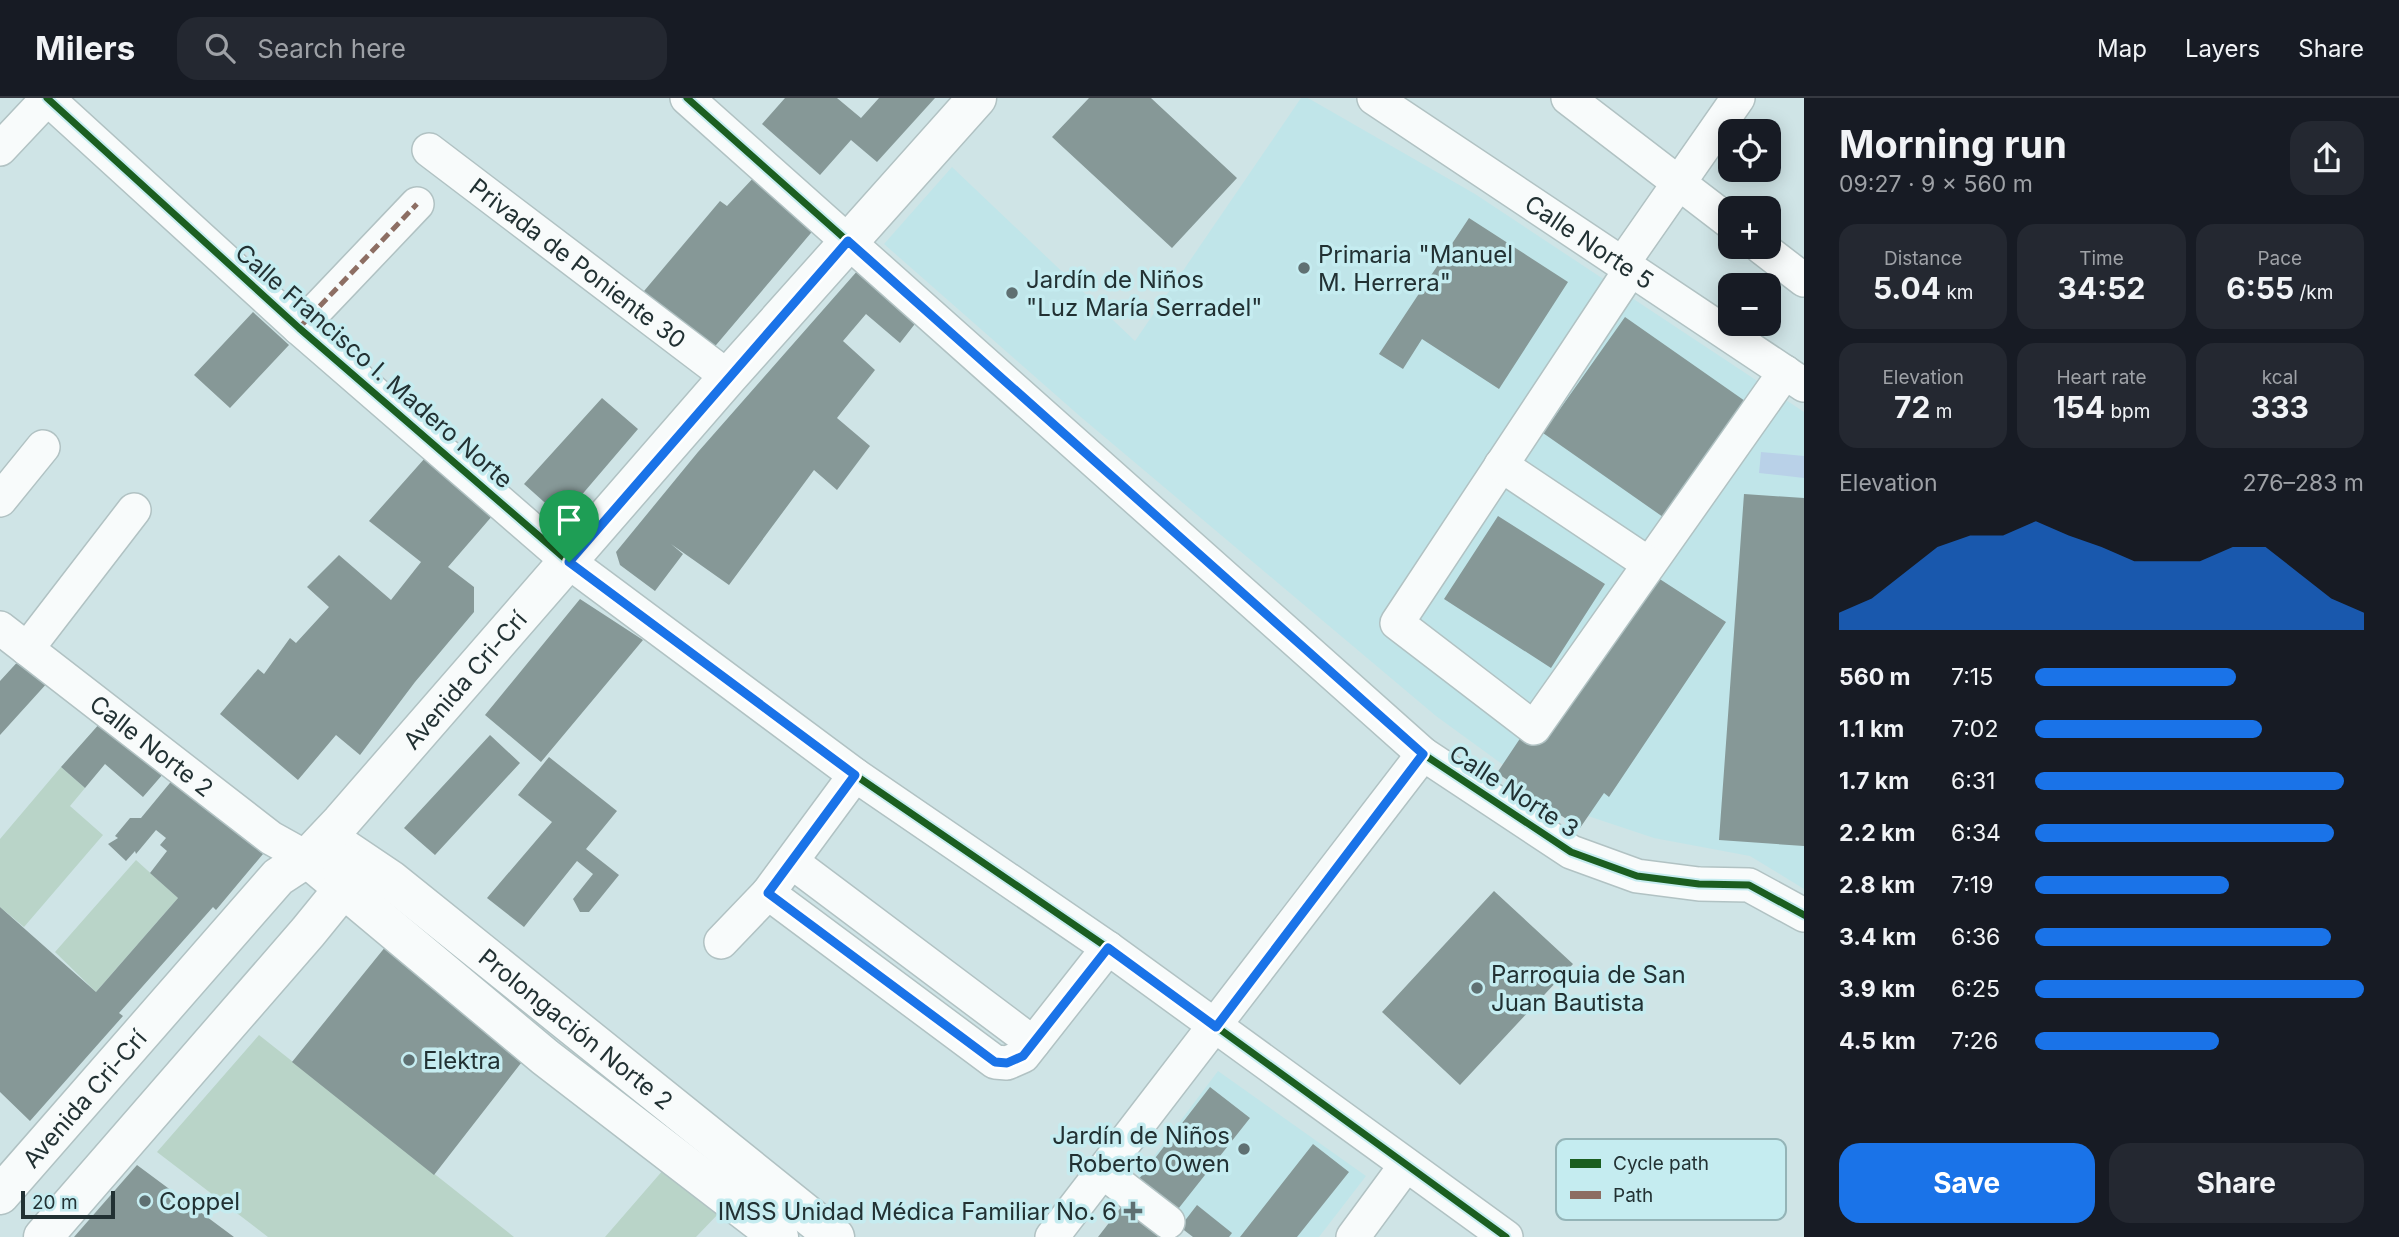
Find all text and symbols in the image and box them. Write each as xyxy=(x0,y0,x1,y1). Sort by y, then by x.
search box xyxy=(177,17,667,80)
text: Milers xyxy=(35,28,135,68)
icon: search xyxy=(201,29,239,67)
text: Search here xyxy=(257,33,406,64)
text: Map xyxy=(2097,34,2147,63)
text: Layers xyxy=(2185,34,2260,63)
text: Share xyxy=(2298,34,2364,63)
map controls xyxy=(1718,119,1781,336)
button: locate xyxy=(1718,119,1781,182)
text: Morning run xyxy=(1839,121,2067,167)
button: share xyxy=(2290,121,2364,195)
text: 09:27 · 9 × 560 m xyxy=(1839,170,2033,198)
street label: Privada de Poniente 30 xyxy=(464,172,692,354)
street label: Calle Norte 5 xyxy=(1520,189,1659,295)
button: + xyxy=(1718,196,1781,259)
street label: Calle Francisco I. Madero Norte xyxy=(229,238,519,494)
place label: Primaria "Manuel M. Herrera" xyxy=(1318,240,1513,297)
text: Distance xyxy=(1884,247,1962,270)
text: Time xyxy=(2079,247,2124,270)
text: Pace xyxy=(2257,247,2302,270)
marker: Primaria "Manuel M. Herrera" xyxy=(1296,260,1312,276)
place label: Jardín de Niños "Luz María Serradel" xyxy=(1026,265,1263,322)
text: 5.04 xyxy=(1873,270,1941,306)
text: 34:52 xyxy=(2058,270,2145,306)
text: 6:55 xyxy=(2226,270,2294,306)
button: − xyxy=(1718,273,1781,336)
text: km xyxy=(1941,281,1973,304)
text: /km xyxy=(2294,281,2333,304)
marker: Jardín de Niños "Luz María Serradel" xyxy=(1004,285,1020,301)
text: Elevation xyxy=(1882,366,1964,389)
text: Heart rate xyxy=(2056,366,2146,389)
text: kcal xyxy=(2262,366,2298,389)
text: 72 xyxy=(1894,389,1930,425)
text: 154 xyxy=(2053,389,2105,425)
text: 333 xyxy=(2251,389,2309,425)
text: m xyxy=(1930,400,1952,423)
text: bpm xyxy=(2105,400,2150,423)
text: Elevation xyxy=(1839,469,1938,497)
text: 276–283 m xyxy=(2242,469,2364,497)
pin xyxy=(539,490,599,562)
icon: arrive xyxy=(550,501,588,539)
street label: Avenida Cri-Crí xyxy=(397,605,533,755)
text: 560 m xyxy=(1839,663,1911,691)
text: 7:15 xyxy=(1951,663,1993,691)
street label: Calle Norte 2 xyxy=(84,689,219,802)
text: 1.1 km xyxy=(1839,715,1904,743)
text: 7:02 xyxy=(1951,715,1998,743)
street label: Calle Norte 3 xyxy=(1444,738,1584,844)
text: 1.7 km xyxy=(1839,767,1909,795)
text: 6:31 xyxy=(1951,767,1995,795)
text: 2.2 km xyxy=(1839,819,1915,847)
text: 6:34 xyxy=(1951,819,2001,847)
text: 2.8 km xyxy=(1839,871,1915,899)
text: 7:19 xyxy=(1951,871,1994,899)
text: 3.4 km xyxy=(1839,923,1916,951)
text: 6:36 xyxy=(1951,923,2000,951)
street label: Prolongación Norte 2 xyxy=(473,942,679,1116)
place label: Parroquia de San Juan Bautista xyxy=(1491,960,1686,1017)
text: 3.9 km xyxy=(1839,975,1915,1003)
text: 6:25 xyxy=(1951,975,2000,1003)
marker: Parroquia de San Juan Bautista xyxy=(1469,980,1485,996)
street label: Avenida Cri-Crí xyxy=(16,1024,152,1173)
text: 4.5 km xyxy=(1839,1027,1916,1055)
text: 7:26 xyxy=(1951,1027,1998,1055)
place label: Elektra xyxy=(423,1046,501,1075)
marker: Elektra xyxy=(401,1052,417,1068)
place label: Jardín de Niños Roberto Owen xyxy=(1052,1121,1230,1178)
legend xyxy=(1556,1139,1786,1220)
marker: Jardín de Niños Roberto Owen xyxy=(1236,1141,1252,1157)
button: Save xyxy=(1839,1143,2095,1223)
button: Share xyxy=(2109,1143,2364,1223)
text: Cycle path xyxy=(1613,1152,1709,1175)
text: Path xyxy=(1613,1184,1653,1207)
place label: Coppel xyxy=(159,1187,240,1216)
scale bar xyxy=(21,1188,116,1220)
text: 20 m xyxy=(32,1191,78,1214)
marker: Coppel xyxy=(137,1193,153,1209)
place label: IMSS Unidad Médica Familiar No. 6 xyxy=(718,1197,1117,1226)
marker: IMSS Unidad Médica Familiar No. 6 xyxy=(1123,1201,1143,1221)

